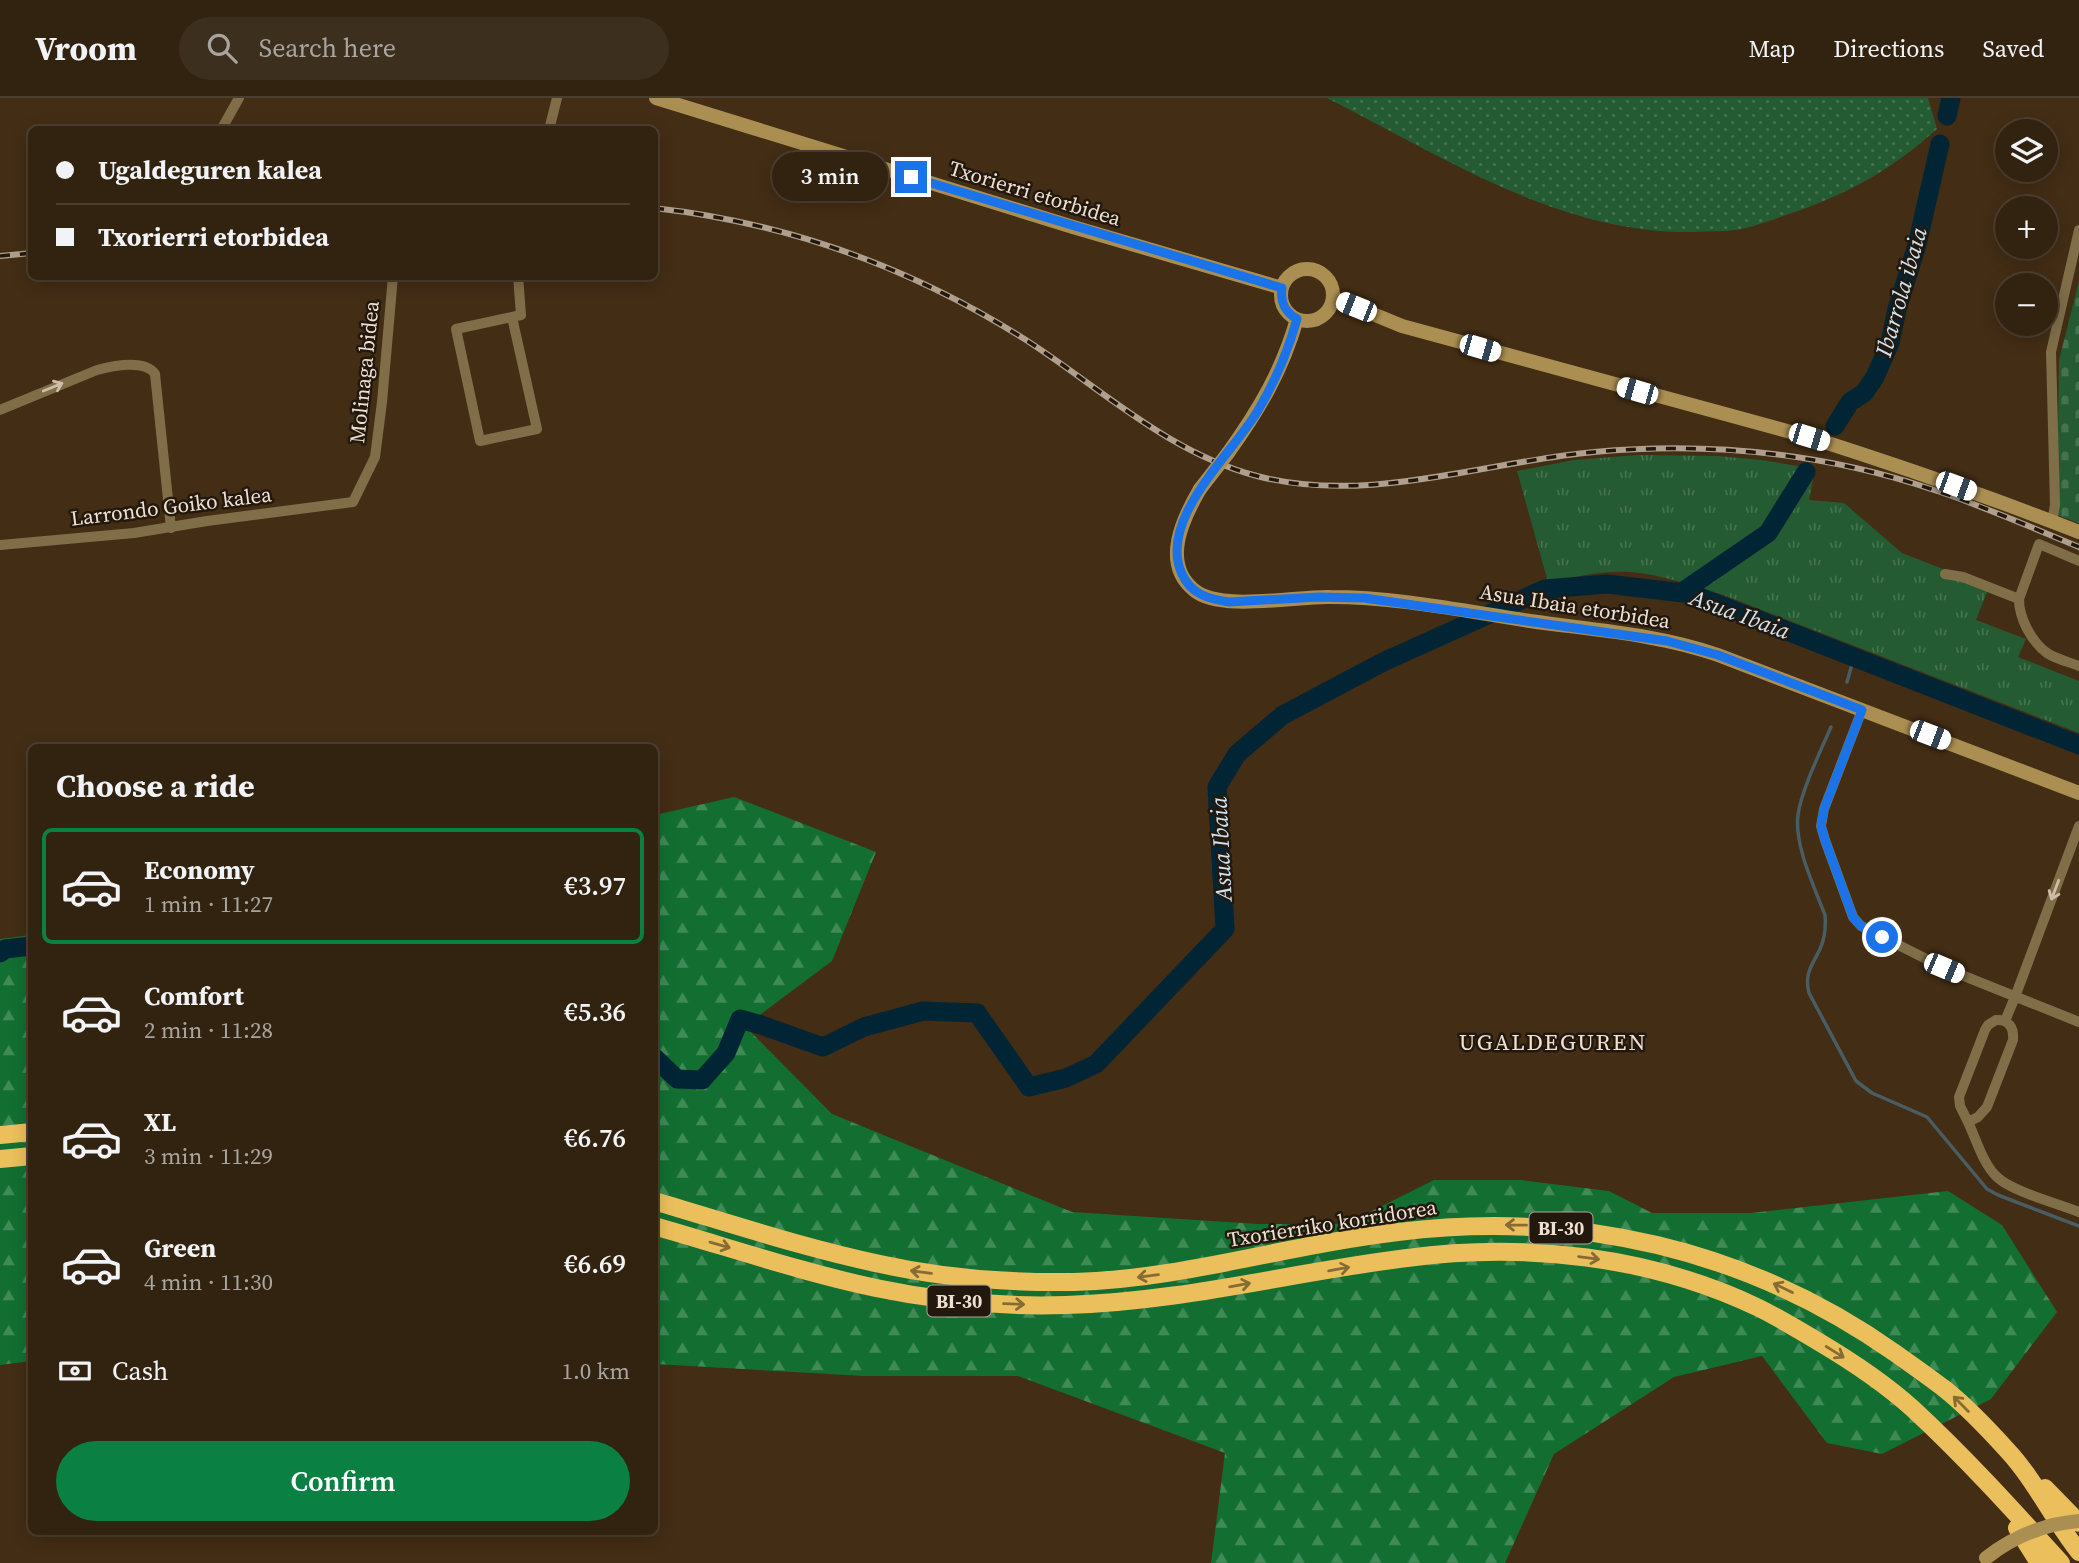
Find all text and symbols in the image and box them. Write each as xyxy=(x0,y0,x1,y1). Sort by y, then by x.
search box xyxy=(179,17,669,80)
text: Vroom xyxy=(35,26,137,71)
icon: search xyxy=(203,29,241,67)
text: Search here xyxy=(259,30,396,66)
text: Map xyxy=(1748,32,1795,65)
text: Directions xyxy=(1833,32,1944,65)
text: Saved xyxy=(1982,32,2044,65)
map controls xyxy=(1995,119,2058,336)
button: layers xyxy=(1995,119,2058,182)
text: Ugaldeguren kalea xyxy=(98,152,322,188)
callout: 3 min xyxy=(771,153,886,202)
street label: Txorierri etorbidea xyxy=(946,153,1125,233)
text: 3 min xyxy=(800,160,860,192)
route end xyxy=(895,161,927,193)
button: + xyxy=(1995,196,2058,259)
text: Txorierri etorbidea xyxy=(98,219,329,255)
water label: Ibarrola ibaia xyxy=(1867,223,1935,362)
button: − xyxy=(1995,273,2058,336)
car xyxy=(1333,289,1380,325)
street label: Molinaga bidea xyxy=(342,299,386,445)
car xyxy=(1457,332,1504,364)
car xyxy=(1614,375,1661,407)
one-way arrow xyxy=(41,380,63,393)
car xyxy=(1786,421,1833,453)
car xyxy=(1933,469,1980,503)
street label: Larrondo Goiko kalea xyxy=(69,479,274,533)
street label: Asua Ibaia etorbidea xyxy=(1478,577,1673,635)
water label: Asua Ibaia xyxy=(1684,580,1795,647)
car xyxy=(1907,718,1954,752)
text: Choose a ride xyxy=(56,764,255,808)
water label: Asua Ibaia xyxy=(1202,796,1240,904)
text: Economy xyxy=(144,852,255,888)
icon: car xyxy=(60,855,123,918)
text: €3.97 xyxy=(564,868,626,904)
one-way arrow xyxy=(2048,879,2060,900)
text: 1 min · 11:27 xyxy=(144,888,273,920)
route start xyxy=(1866,921,1898,953)
car xyxy=(1921,950,1968,986)
text: Comfort xyxy=(144,978,244,1014)
icon: car xyxy=(60,981,123,1044)
text: €5.36 xyxy=(564,994,626,1030)
text: 2 min · 11:28 xyxy=(144,1014,273,1046)
district label: UGALDEGUREN xyxy=(1459,1026,1647,1058)
text: XL xyxy=(144,1104,176,1140)
icon: car xyxy=(60,1107,123,1170)
text: €6.76 xyxy=(564,1120,626,1156)
text: 3 min · 11:29 xyxy=(144,1140,273,1172)
street label: Txorierriko korridorea xyxy=(1225,1192,1439,1254)
road number: BI-30 xyxy=(1530,1212,1592,1244)
one-way arrow xyxy=(1505,1219,1528,1232)
text: Green xyxy=(144,1230,216,1266)
icon: car xyxy=(60,1233,123,1296)
one-way arrow xyxy=(709,1239,731,1252)
text: €6.69 xyxy=(564,1246,626,1282)
one-way arrow xyxy=(1577,1252,1600,1265)
one-way arrow xyxy=(1327,1262,1350,1275)
one-way arrow xyxy=(910,1265,933,1278)
text: 4 min · 11:30 xyxy=(144,1266,273,1298)
one-way arrow xyxy=(1137,1269,1160,1282)
one-way arrow xyxy=(1228,1278,1251,1291)
one-way arrow xyxy=(1773,1280,1794,1294)
road number: BI-30 xyxy=(928,1286,990,1316)
one-way arrow xyxy=(1002,1298,1025,1311)
one-way arrow xyxy=(1824,1345,1844,1359)
icon: cash xyxy=(56,1352,94,1390)
text: Cash xyxy=(112,1353,168,1389)
text: 1.0 km xyxy=(561,1355,630,1387)
one-way arrow xyxy=(1952,1395,1969,1412)
button: Confirm xyxy=(56,1441,630,1521)

